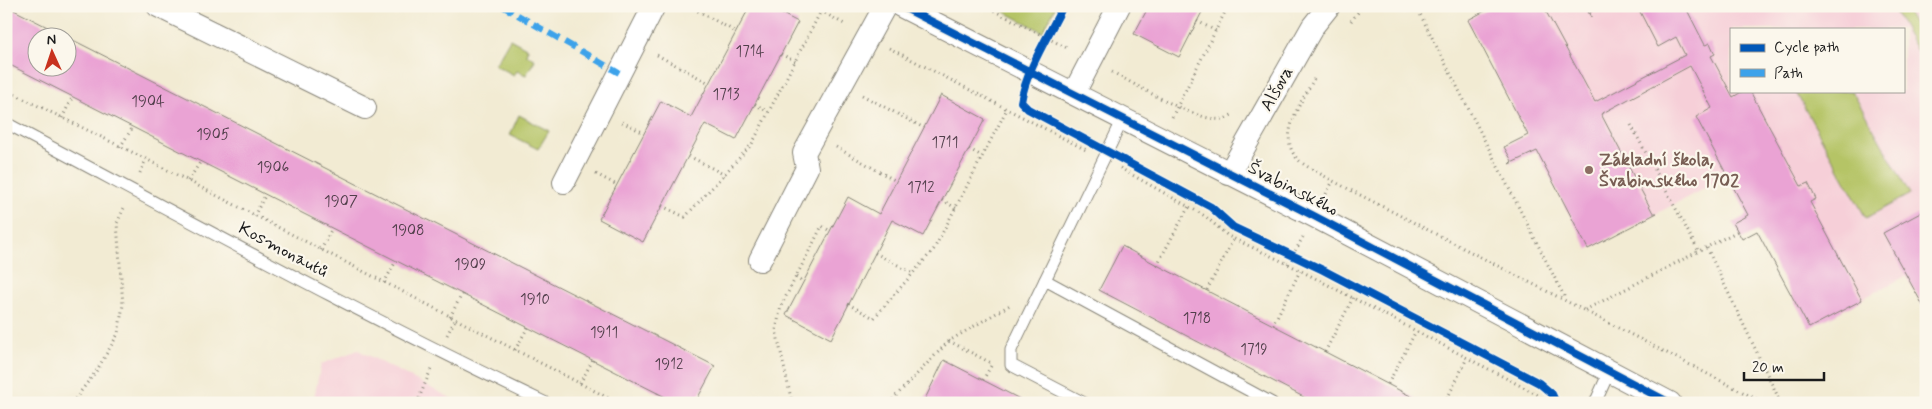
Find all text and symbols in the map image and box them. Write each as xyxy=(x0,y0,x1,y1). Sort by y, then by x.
north arrow xyxy=(28,28,78,78)
legend xyxy=(1730,28,1904,92)
text: N xyxy=(46,31,57,49)
text: Cycle path xyxy=(1774,38,1839,58)
house number: 1714 xyxy=(736,42,765,62)
street label: Alšova xyxy=(1255,62,1299,116)
text: Path xyxy=(1774,64,1803,84)
house number: 1713 xyxy=(713,85,740,105)
house number: 1904 xyxy=(131,92,165,112)
house number: 1905 xyxy=(196,125,230,145)
house number: 1711 xyxy=(932,133,958,153)
place label: Základní škola, Švabinského 1702 xyxy=(1599,148,1739,193)
street label: Švabinského xyxy=(1244,156,1342,222)
house number: 1906 xyxy=(257,158,289,178)
marker: Základní škola, Švabinského 1702 xyxy=(1583,164,1595,176)
house number: 1712 xyxy=(907,178,935,198)
house number: 1907 xyxy=(324,192,358,212)
street label: Kosmonautů xyxy=(234,216,332,284)
house number: 1908 xyxy=(391,221,425,241)
house number: 1909 xyxy=(454,255,486,275)
house number: 1910 xyxy=(520,290,550,310)
house number: 1718 xyxy=(1183,309,1211,329)
house number: 1911 xyxy=(590,323,618,343)
house number: 1719 xyxy=(1240,340,1268,360)
scale bar xyxy=(1744,349,1824,381)
house number: 1912 xyxy=(655,355,683,375)
text: 20 m xyxy=(1752,358,1784,378)

